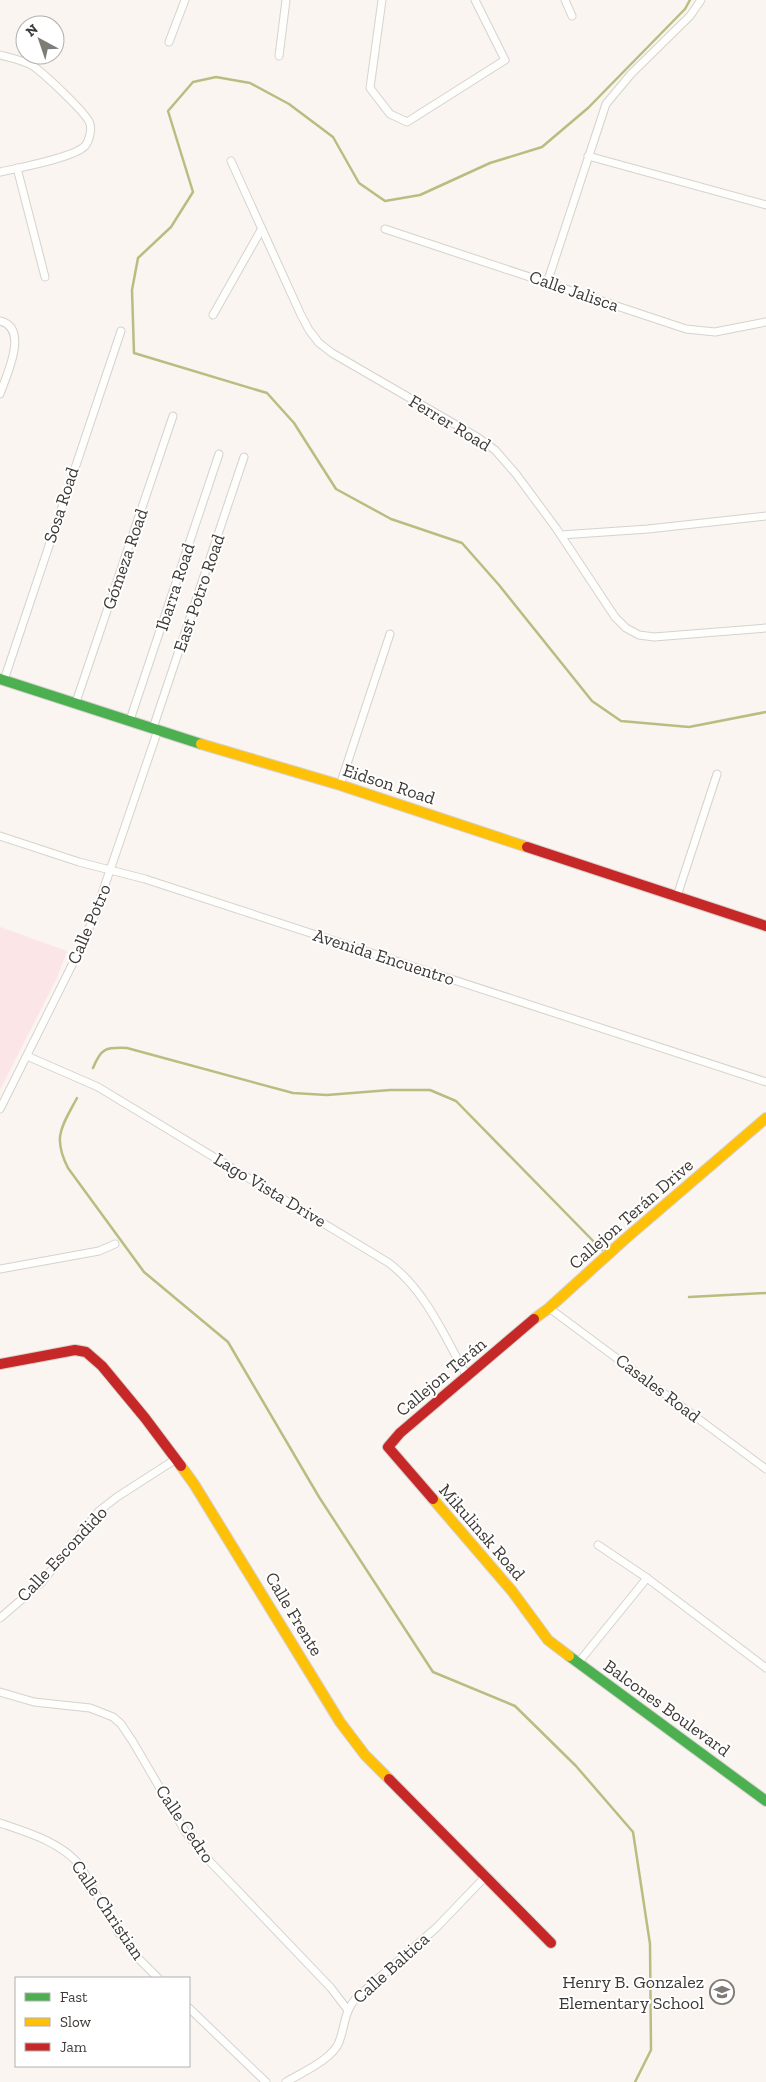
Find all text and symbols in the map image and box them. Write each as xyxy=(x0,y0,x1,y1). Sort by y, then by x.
north arrow xyxy=(15,15,65,65)
text: N xyxy=(22,20,42,40)
street label: Calle Jalisca xyxy=(526,265,622,317)
street label: Ferrer Road xyxy=(405,390,495,456)
street label: Sosa Road xyxy=(38,464,84,546)
street label: Gómeza Road xyxy=(97,505,153,612)
street label: East Potro Road xyxy=(169,531,230,655)
street label: Ibarra Road xyxy=(151,540,200,634)
street label: Eidson Road xyxy=(340,759,438,809)
street label: Calle Potro xyxy=(62,881,116,967)
street label: Avenida Encuentro xyxy=(310,924,458,990)
street label: Lago Vista Drive xyxy=(210,1148,330,1232)
street label: Callejon Terán Drive xyxy=(564,1154,698,1274)
street label: Callejon Terán xyxy=(391,1332,491,1421)
street label: Casales Road xyxy=(611,1349,705,1427)
street label: Mikulinsk Road xyxy=(434,1479,530,1585)
street label: Calle Escondido xyxy=(12,1502,112,1606)
street label: Calle Frente xyxy=(260,1568,328,1660)
street label: Balcones Boulevard xyxy=(599,1655,735,1761)
street label: Calle Cedro xyxy=(151,1781,219,1867)
street label: Calle Christian xyxy=(67,1856,150,1965)
street label: Calle Baltica xyxy=(348,1928,434,2008)
place label: Henry B. Gonzalez Elementary School xyxy=(559,1971,704,2014)
legend xyxy=(15,1977,190,2067)
school or university icon: Henry B. Gonzalez Elementary School xyxy=(709,1979,735,2005)
text: Fast xyxy=(60,1988,88,2006)
text: Slow xyxy=(60,2013,92,2031)
text: Jam xyxy=(60,2038,87,2056)

